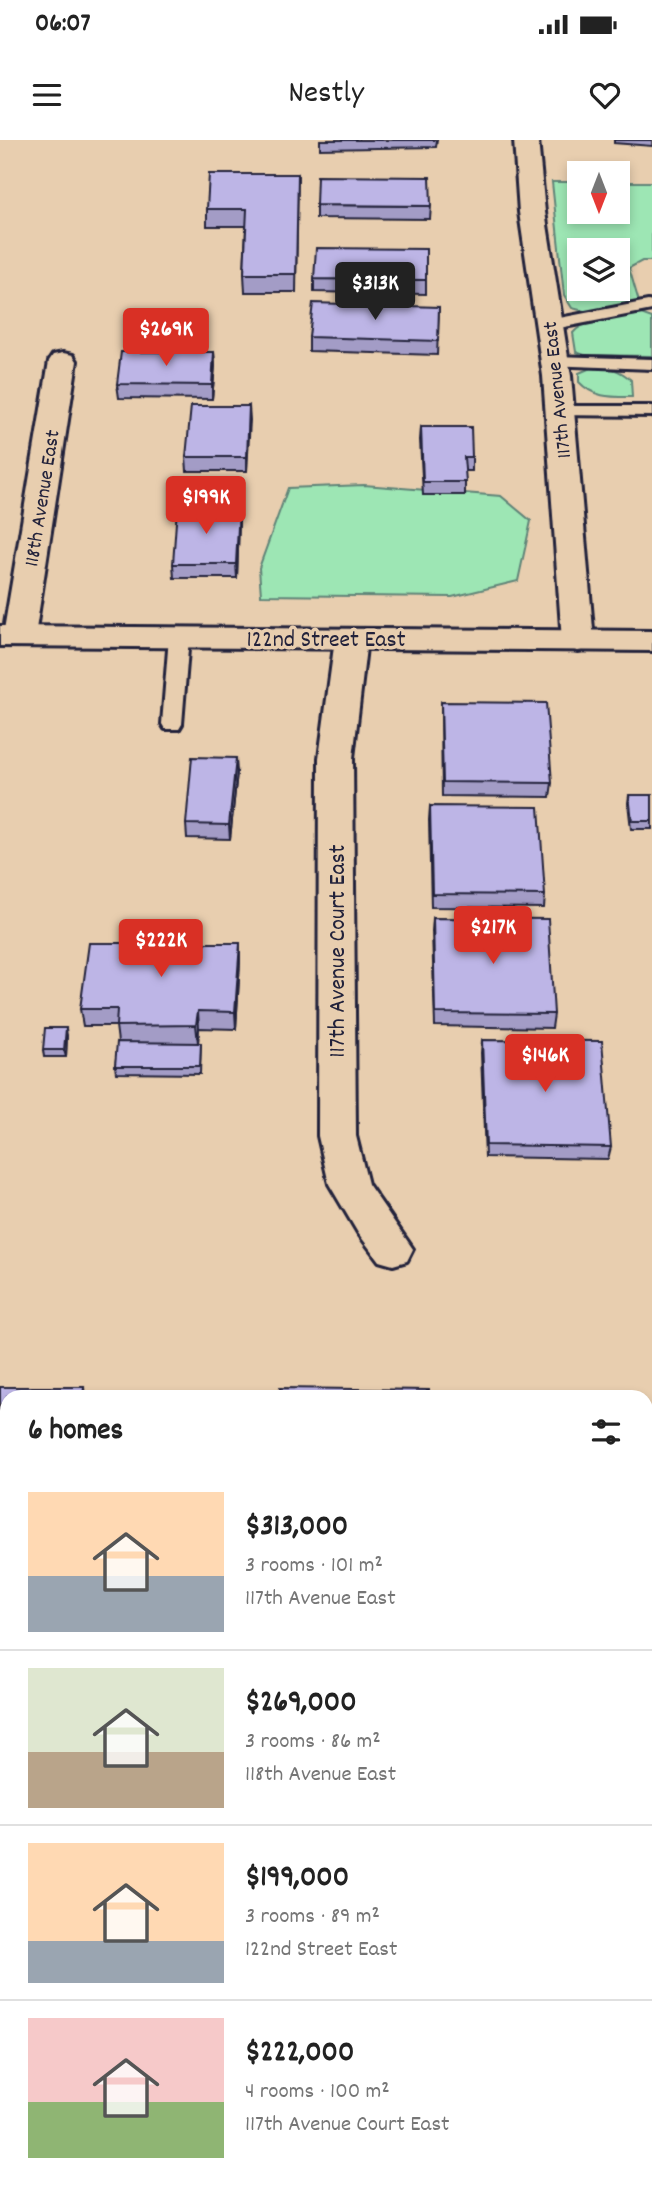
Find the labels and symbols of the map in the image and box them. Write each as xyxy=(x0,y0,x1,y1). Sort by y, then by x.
north arrow xyxy=(567,161,630,224)
pin: $313K xyxy=(326,262,424,322)
pin: $269K xyxy=(117,308,215,368)
street label: 117th Avenue East xyxy=(537,319,581,460)
street label: 118th Avenue East xyxy=(18,428,70,569)
pin: $199K xyxy=(157,476,255,536)
street label: 122nd Street East xyxy=(247,624,406,658)
street label: 117th Avenue Court East xyxy=(322,844,356,1058)
pin: $217K xyxy=(444,906,542,966)
pin: $222K xyxy=(112,920,210,979)
pin: $146K xyxy=(496,1034,594,1094)

